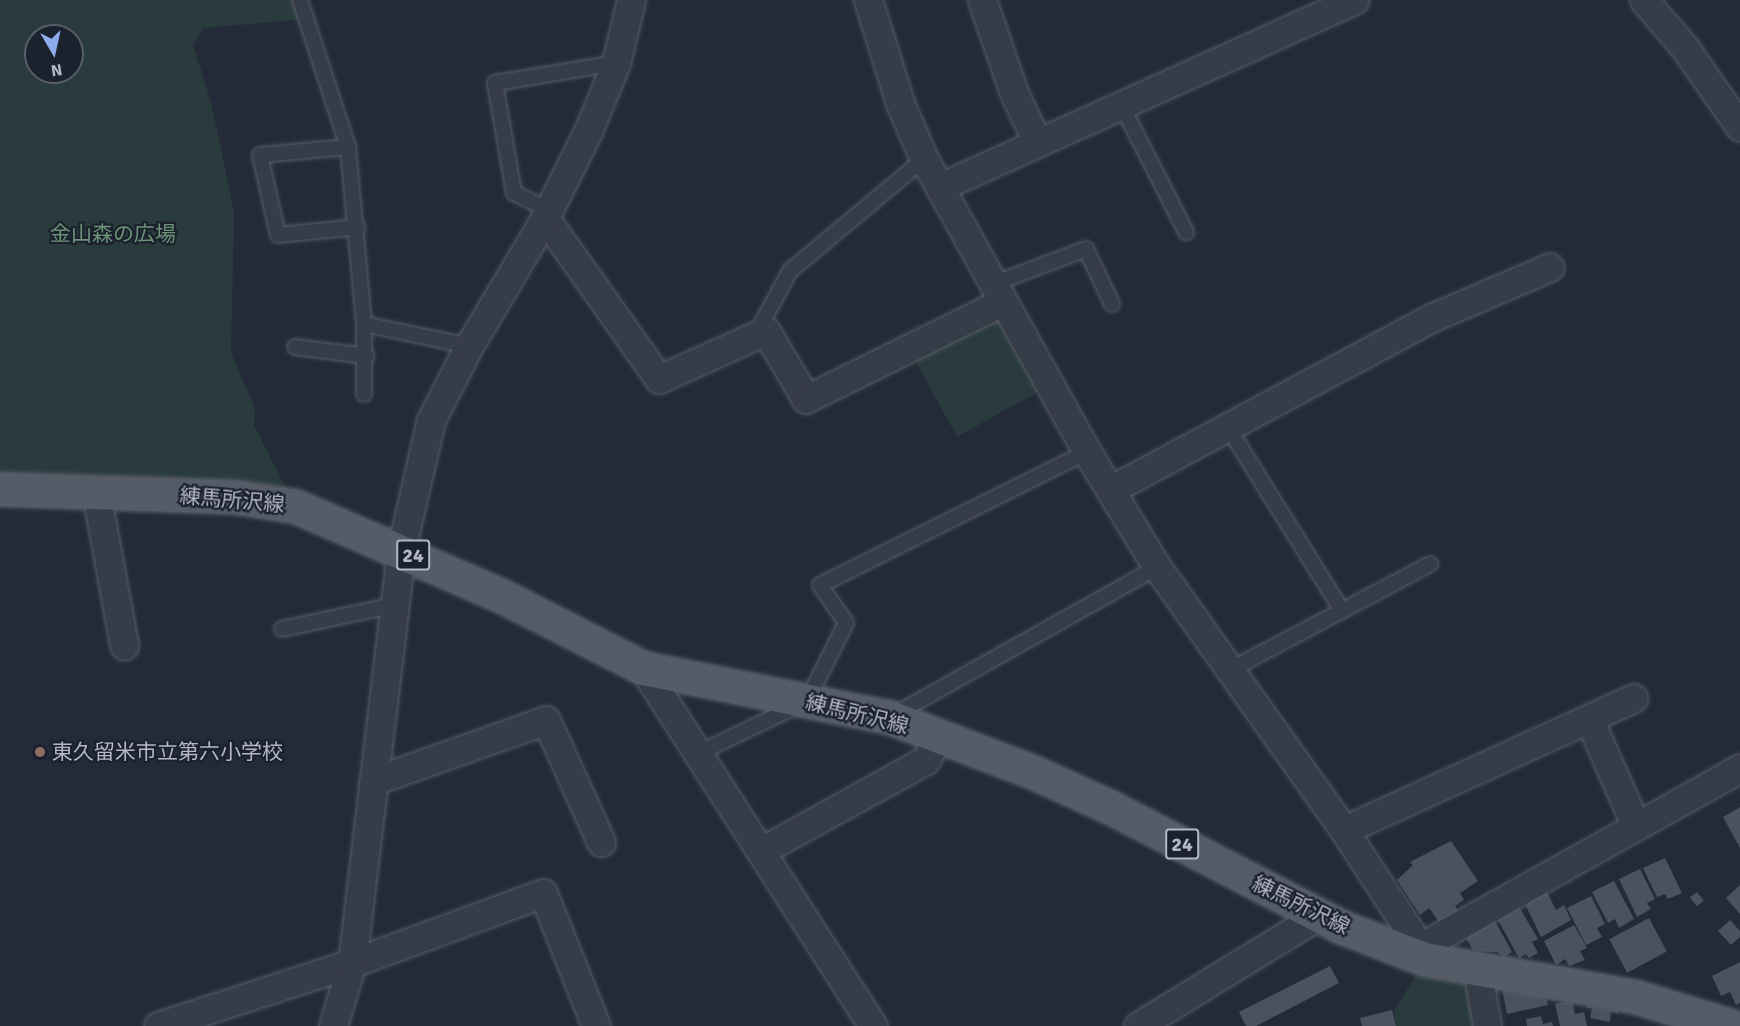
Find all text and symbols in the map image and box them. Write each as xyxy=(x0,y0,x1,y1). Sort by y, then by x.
north arrow xyxy=(24,24,84,84)
text: N xyxy=(49,59,64,81)
park label: 金山森の広場 xyxy=(50,221,176,247)
street label: 練馬所沢線 xyxy=(179,483,285,517)
road number: 24 xyxy=(395,538,431,572)
street label: 練馬所沢線 xyxy=(803,689,911,739)
place label: 東久留米市立第六小学校 xyxy=(52,739,283,765)
marker: 東久留米市立第六小学校 xyxy=(33,745,47,759)
road number: 24 xyxy=(1164,827,1200,861)
street label: 練馬所沢線 xyxy=(1248,871,1354,939)

